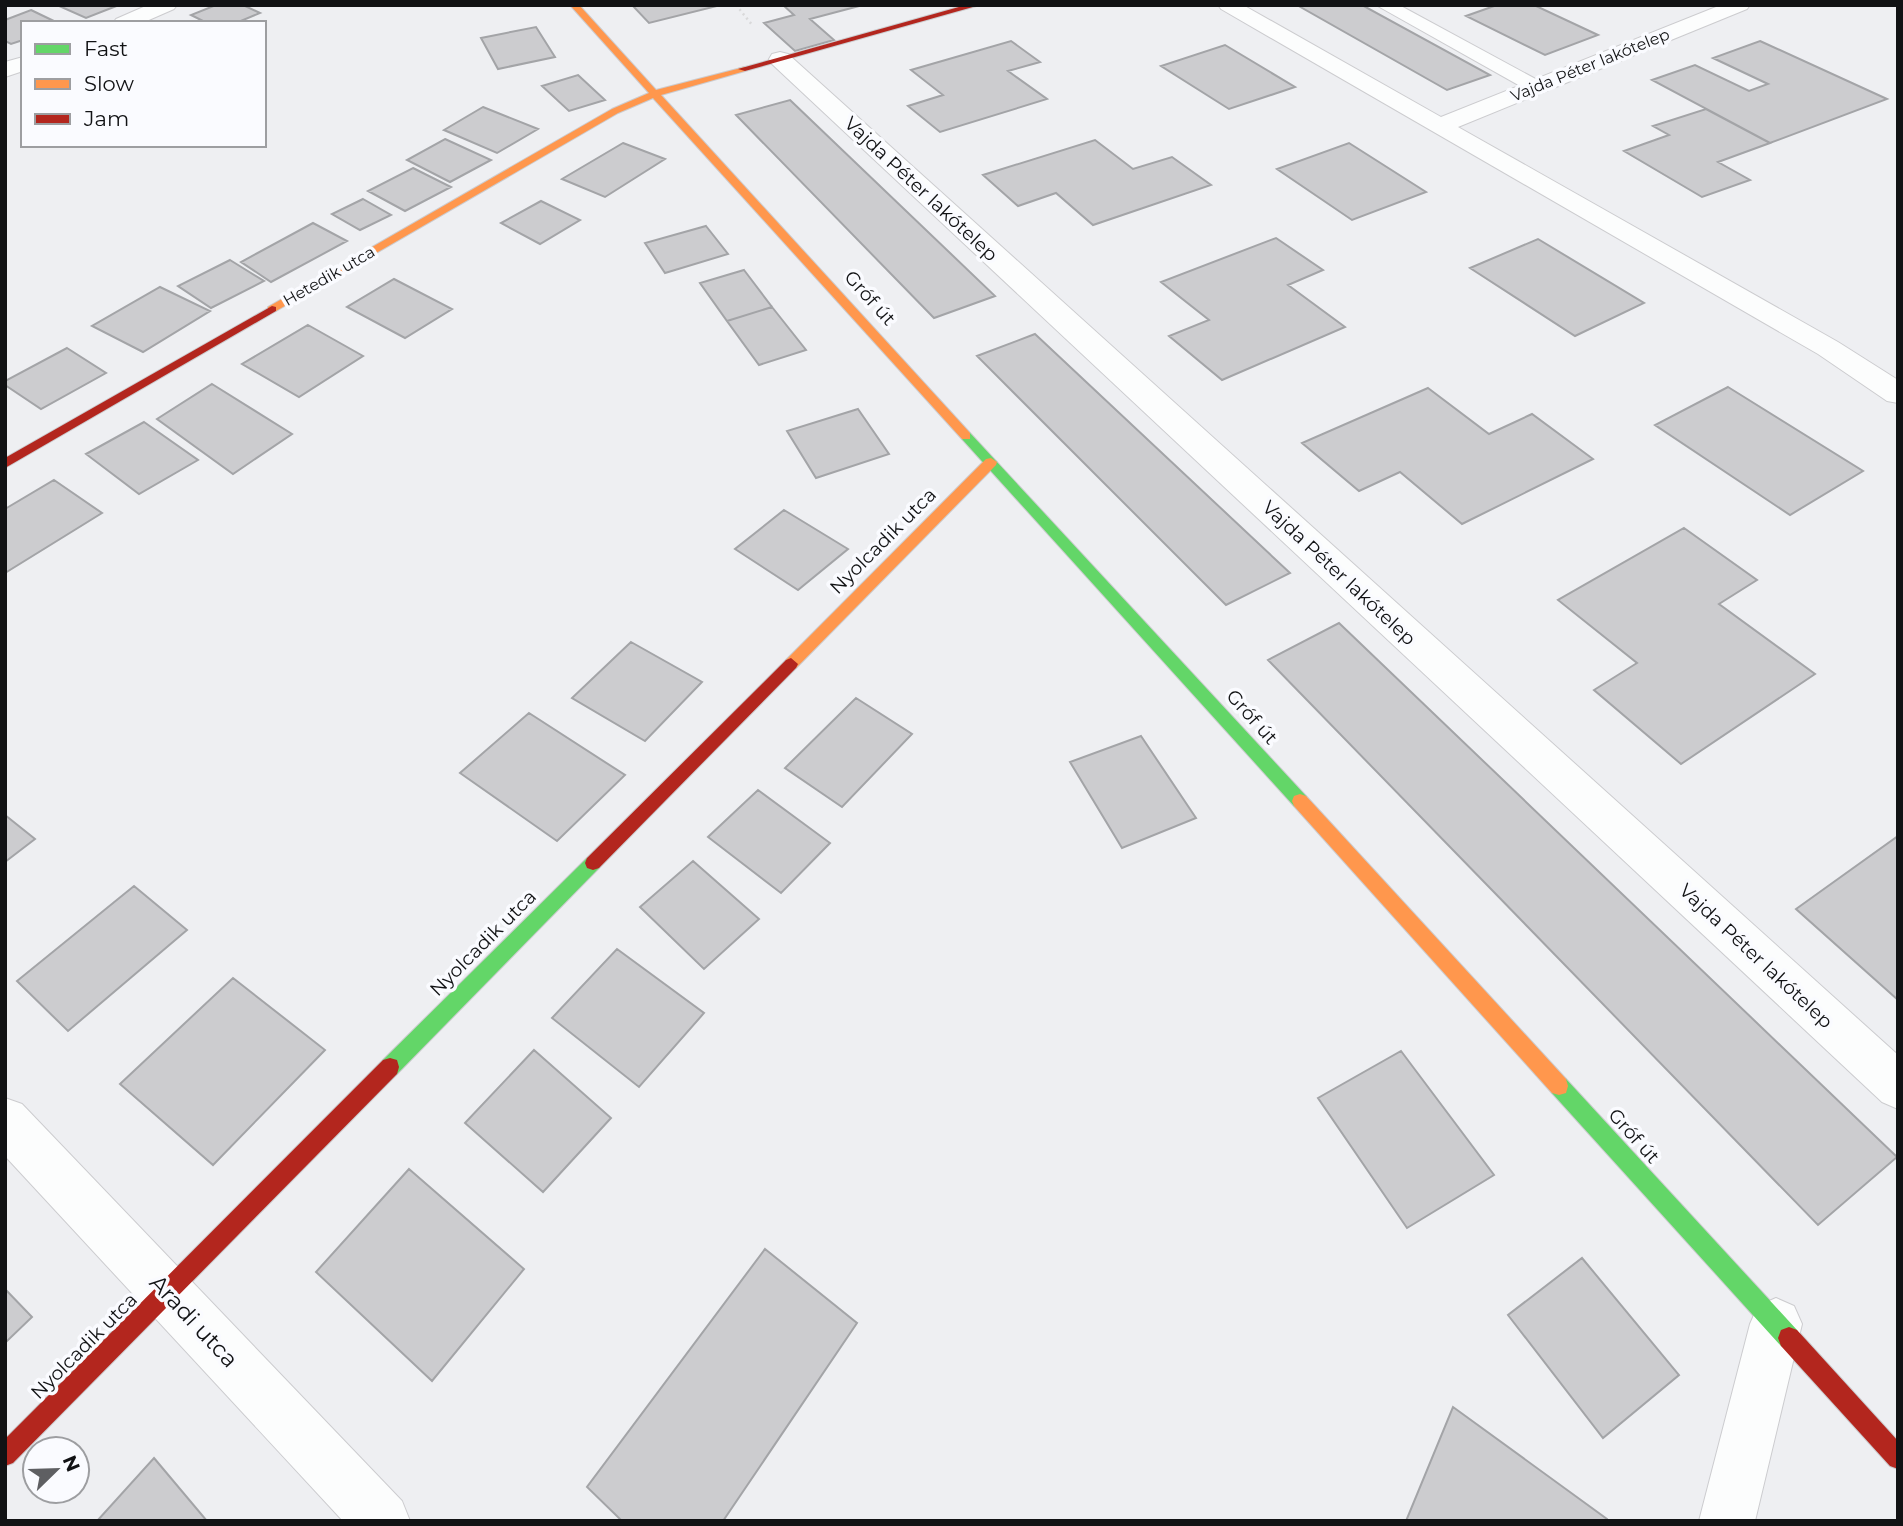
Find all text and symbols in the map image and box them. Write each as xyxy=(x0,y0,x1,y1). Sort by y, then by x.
legend xyxy=(21,21,266,147)
street label: Vajda Péter lakótelep xyxy=(1508,24,1672,106)
text: Fast xyxy=(84,36,128,61)
text: Slow xyxy=(84,71,134,96)
text: Jam xyxy=(83,106,129,131)
street label: Vajda Péter lakótelep xyxy=(839,112,1003,266)
street label: Hetedik utca xyxy=(280,242,378,310)
street label: Gróf út xyxy=(839,266,901,330)
street label: Nyolcadik utca xyxy=(825,483,941,599)
street label: Vajda Péter lakótelep xyxy=(1257,496,1421,650)
street label: Gróf út xyxy=(1221,685,1283,749)
street label: Vajda Péter lakótelep xyxy=(1674,879,1838,1033)
street label: Nyolcadik utca xyxy=(425,885,541,1001)
street label: Gróf út xyxy=(1603,1104,1665,1168)
street label: Aradi utca xyxy=(144,1269,244,1373)
street label: Nyolcadik utca xyxy=(26,1288,142,1404)
north arrow xyxy=(21,1435,91,1505)
text: N xyxy=(58,1452,85,1475)

